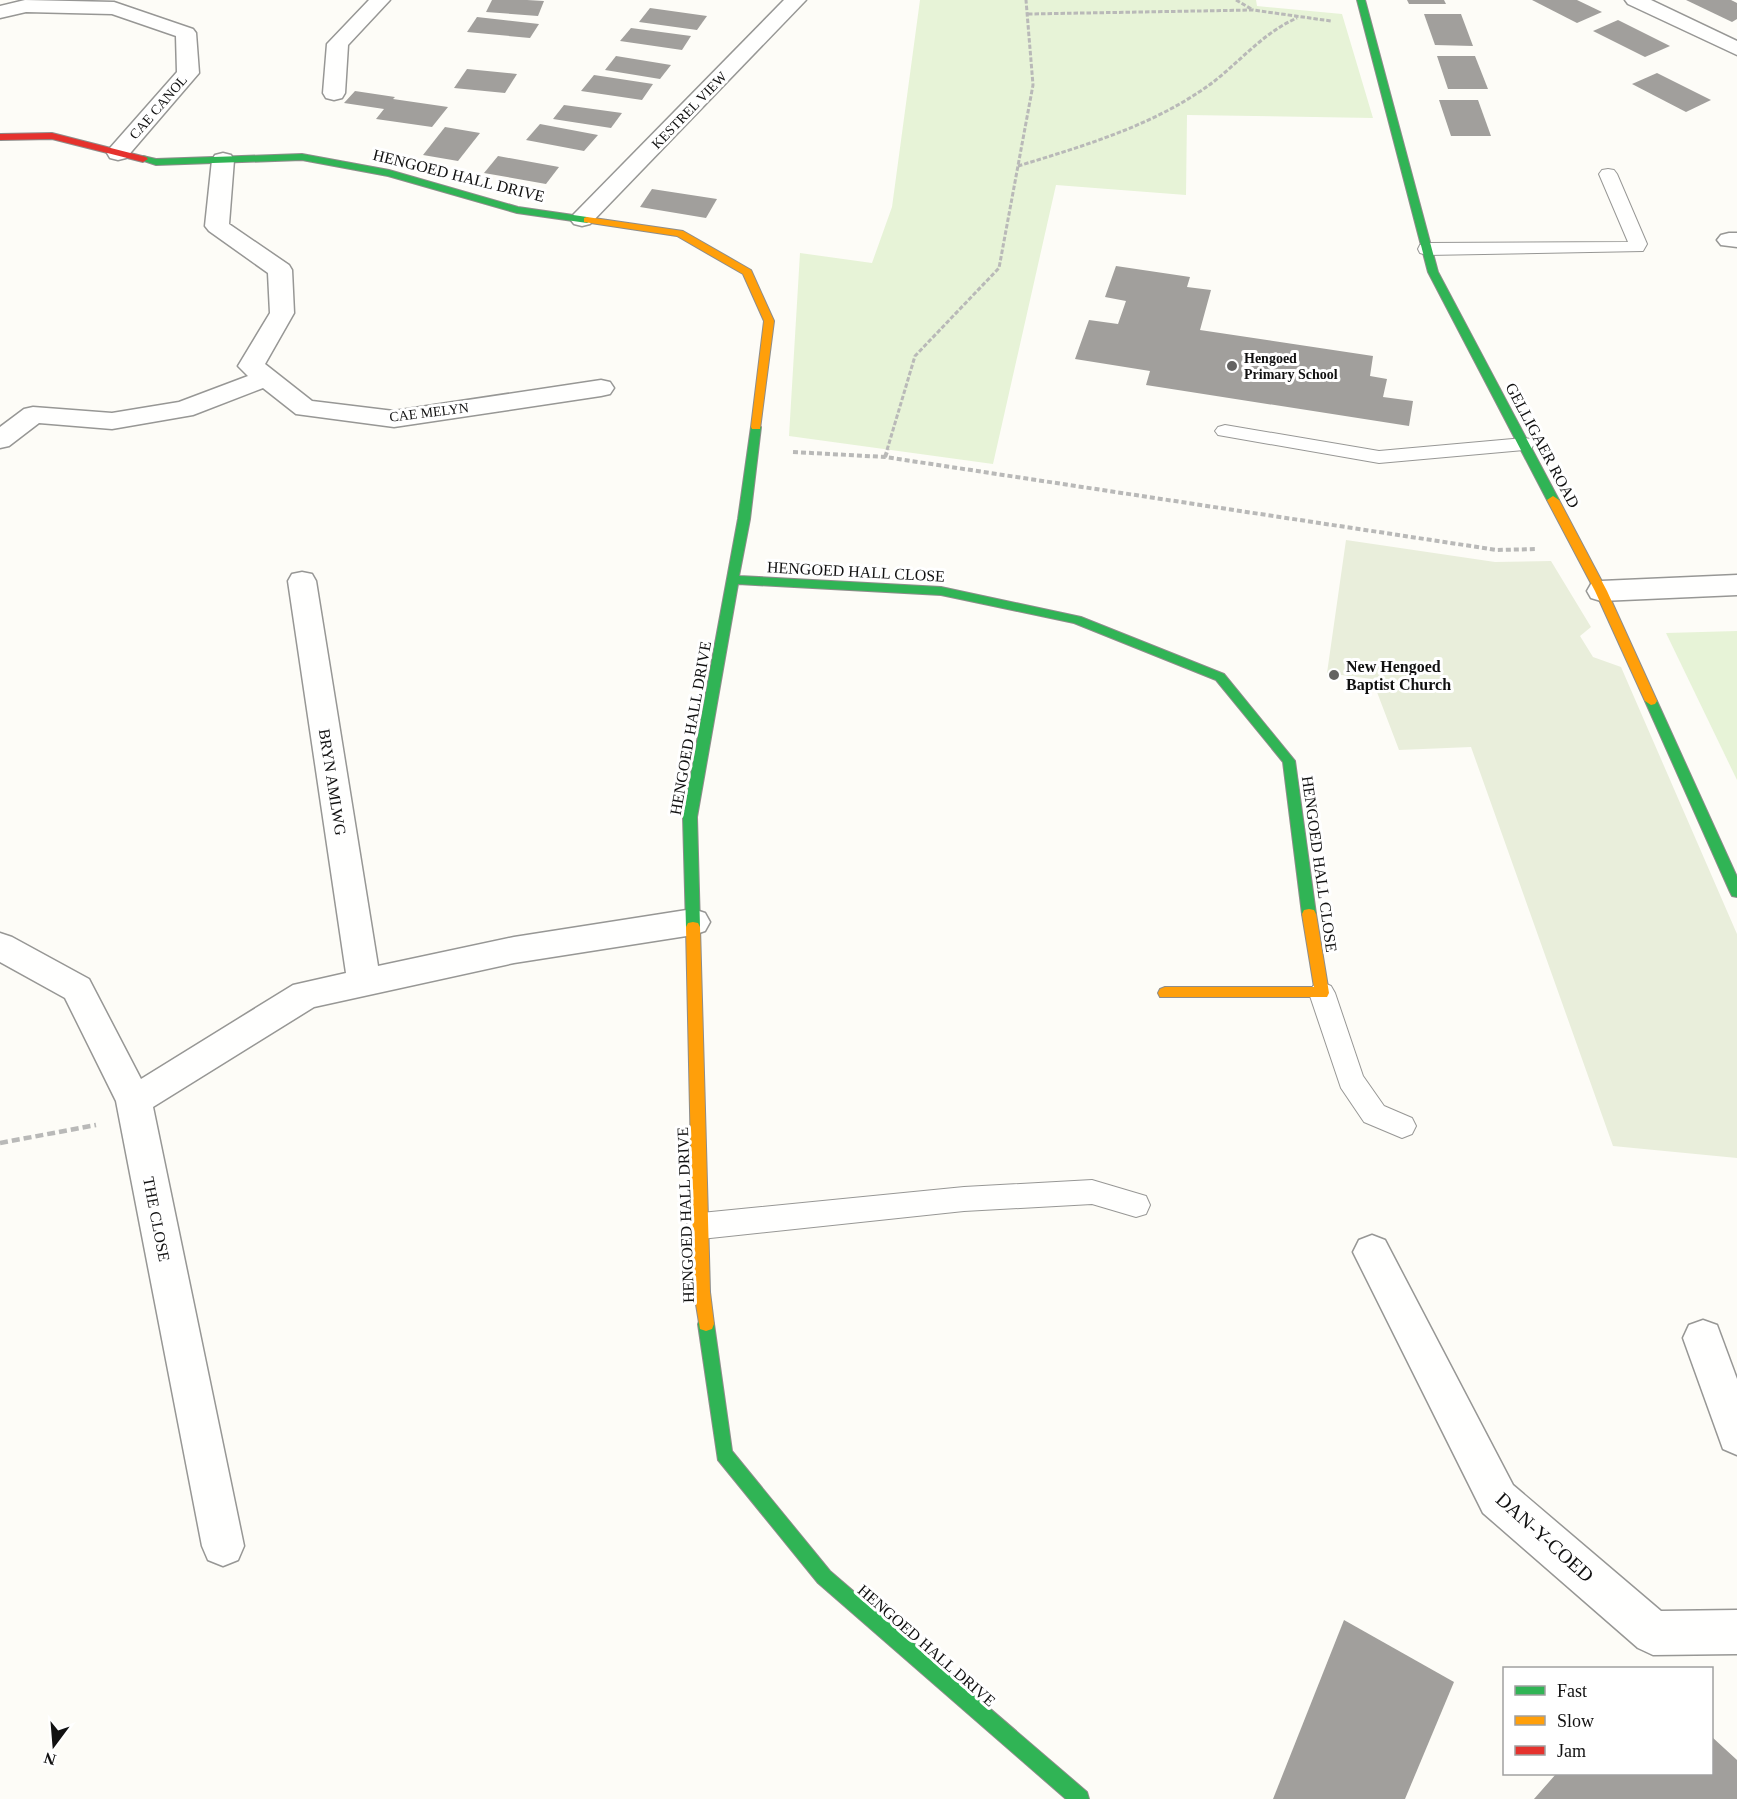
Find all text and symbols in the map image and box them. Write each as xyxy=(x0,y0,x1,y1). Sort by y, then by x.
street label: KESTREL VIEW xyxy=(649,68,730,152)
street label: CAE CANOL xyxy=(127,72,190,142)
street label: HENGOED HALL DRIVE xyxy=(371,146,546,205)
place label: Hengoed Primary School xyxy=(1244,351,1338,382)
marker: Hengoed Primary School xyxy=(1225,359,1239,373)
street label: GELLIGAER ROAD xyxy=(1502,380,1583,511)
street label: CAE MELYN xyxy=(389,400,470,425)
street label: HENGOED HALL CLOSE xyxy=(767,558,945,585)
street label: HENGOED HALL DRIVE xyxy=(667,640,714,816)
place label: New Hengoed Baptist Church xyxy=(1346,658,1451,694)
marker: New Hengoed Baptist Church xyxy=(1327,668,1341,682)
street label: BRYN AMLWG xyxy=(316,728,349,837)
street label: HENGOED HALL CLOSE xyxy=(1299,775,1340,953)
street label: HENGOED HALL DRIVE xyxy=(674,1127,697,1303)
street label: THE CLOSE xyxy=(140,1175,173,1263)
street label: DAN-Y-COED xyxy=(1492,1488,1598,1586)
street label: HENGOED HALL DRIVE xyxy=(855,1581,999,1710)
legend xyxy=(1503,1667,1713,1775)
text: Fast xyxy=(1557,1681,1587,1701)
text: Slow xyxy=(1557,1711,1594,1731)
north arrow xyxy=(24,1715,84,1775)
text: Jam xyxy=(1557,1741,1586,1761)
text: N xyxy=(42,1749,58,1769)

